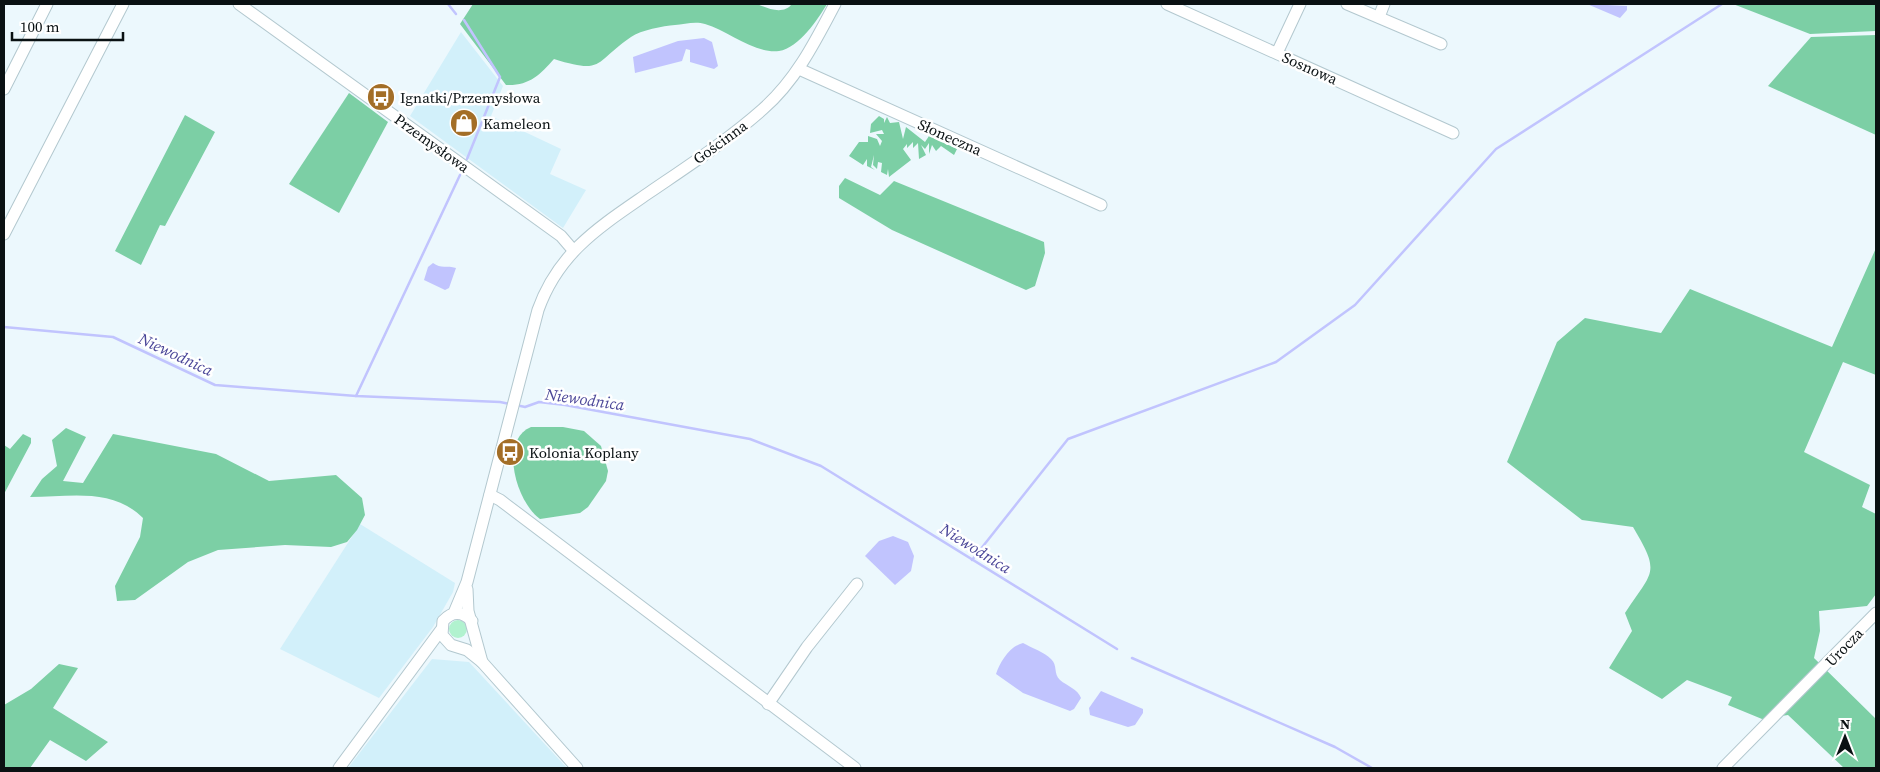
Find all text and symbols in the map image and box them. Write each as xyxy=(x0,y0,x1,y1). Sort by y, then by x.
scale bar xyxy=(12,10,124,42)
text: 100 m xyxy=(20,16,60,37)
street label: Sosnowa xyxy=(1279,46,1341,90)
bus stop icon: Ignatki/Przemysłowa xyxy=(366,82,396,112)
place label: Ignatki/Przemysłowa xyxy=(400,87,541,108)
shop icon: Kameleon xyxy=(449,108,479,138)
street label: Przemysłowa xyxy=(390,109,474,178)
place label: Kameleon xyxy=(483,113,551,134)
street label: Słoneczna xyxy=(915,114,986,161)
street label: Gościnna xyxy=(689,115,752,169)
water label: Niewodnica xyxy=(134,327,217,381)
water label: Niewodnica xyxy=(543,382,627,416)
bus stop icon: Kolonia Koplany xyxy=(495,437,525,467)
place label: Kolonia Koplany xyxy=(529,442,639,463)
water label: Niewodnica xyxy=(936,517,1016,579)
street label: Urocza xyxy=(1820,623,1868,671)
north arrow xyxy=(1820,712,1870,762)
text: N xyxy=(1840,714,1850,734)

